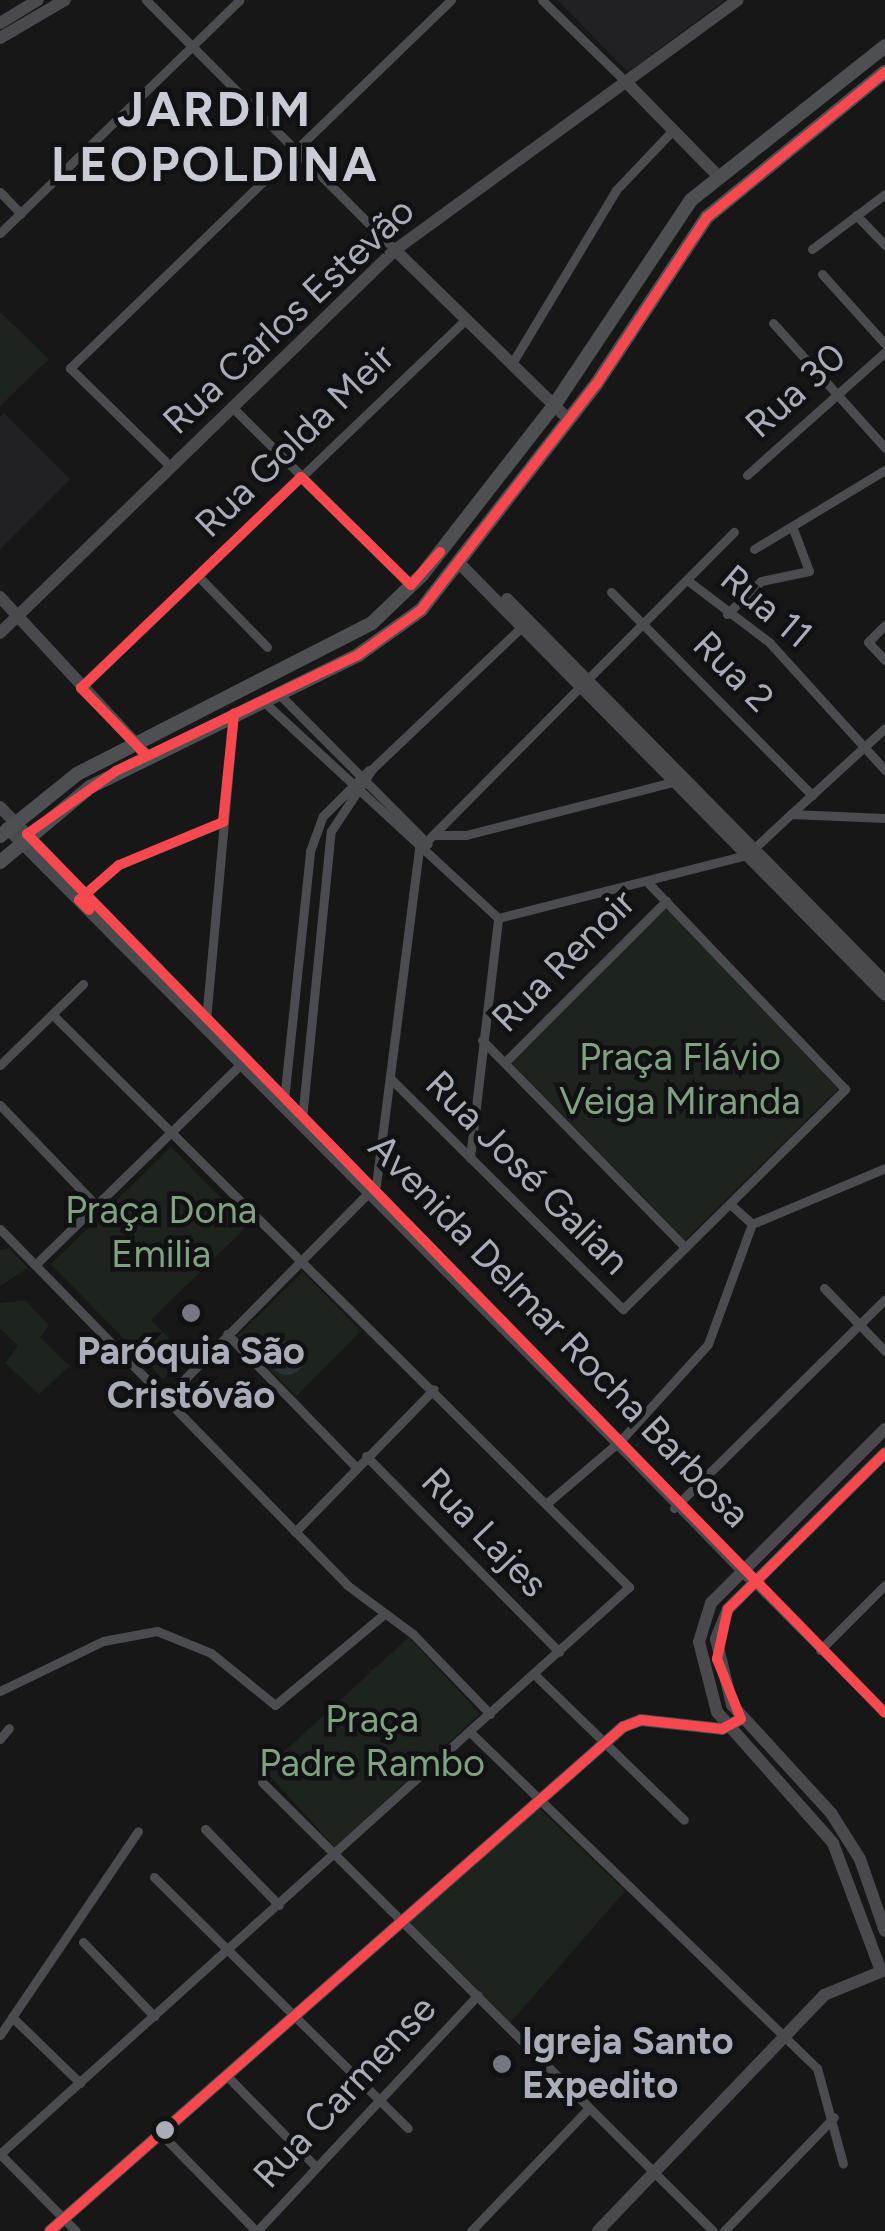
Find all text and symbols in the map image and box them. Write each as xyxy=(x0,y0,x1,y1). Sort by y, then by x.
district label: JARDIM LEOPOLDINA xyxy=(51,80,379,193)
street label: Rua Carlos Estevão xyxy=(154,188,424,444)
street label: Rua 30 xyxy=(737,334,855,448)
street label: Rua Golda Meir xyxy=(186,335,404,547)
street label: Rua 11 xyxy=(711,556,821,658)
street label: Rua 2 xyxy=(683,622,783,722)
street label: Rua Renoir xyxy=(483,880,645,1042)
park label: Praça Flávio Veiga Miranda xyxy=(559,1035,801,1124)
street label: Rua José Galian xyxy=(416,1062,638,1284)
street label: Avenida Delmar Rocha Barbosa xyxy=(359,1125,759,1537)
park label: Praça Dona Emilia xyxy=(65,1188,257,1278)
marker: Paróquia São Cristóvão xyxy=(180,1302,202,1324)
place label: Paróquia São Cristóvão xyxy=(77,1329,305,1418)
street label: Rua Lajes xyxy=(411,1459,557,1607)
park label: Praça Padre Rambo xyxy=(259,1697,485,1786)
street label: Rua Carmense xyxy=(244,1986,446,2198)
place label: Igreja Santo Expedito xyxy=(522,2019,734,2108)
marker: Igreja Santo Expedito xyxy=(491,2053,513,2075)
unlabelled marker xyxy=(155,2120,175,2140)

